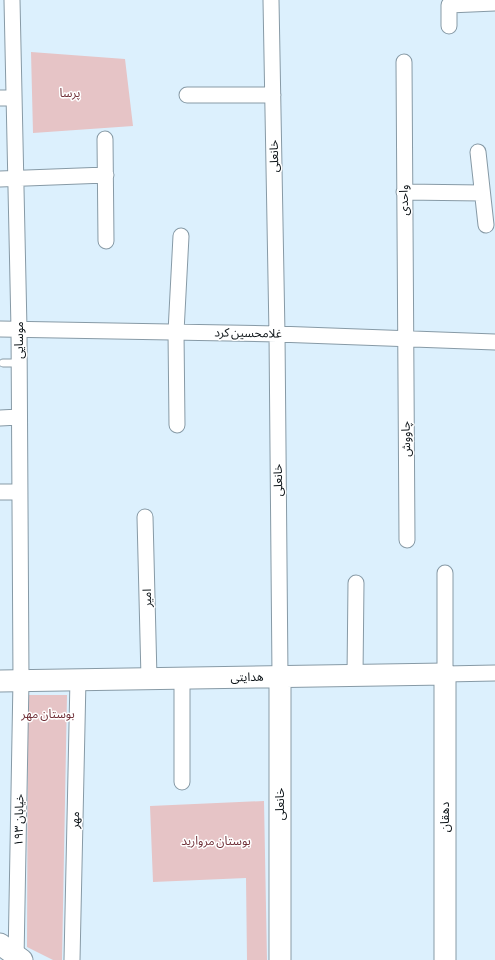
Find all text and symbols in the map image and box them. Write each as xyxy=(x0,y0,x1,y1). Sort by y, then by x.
park label: پرسا xyxy=(60,86,80,101)
street label: خانعلی xyxy=(267,140,282,172)
street label: واحدی xyxy=(397,185,412,215)
street label: موسایی xyxy=(12,321,27,359)
street label: غلامحسین کرد xyxy=(214,325,282,342)
street label: چاووش xyxy=(399,421,414,457)
street label: خانعلی xyxy=(271,464,286,496)
street label: امیر xyxy=(140,589,155,608)
street label: هدایتی xyxy=(230,670,264,685)
park label: بوستان مهر xyxy=(20,707,75,722)
street label: خانعلی xyxy=(273,788,288,820)
street label: خیابان ۱۹۳ xyxy=(12,794,27,846)
street label: دهقان xyxy=(438,802,453,832)
street label: مهر xyxy=(68,811,83,830)
park label: بوستان مروارید xyxy=(181,834,251,849)

